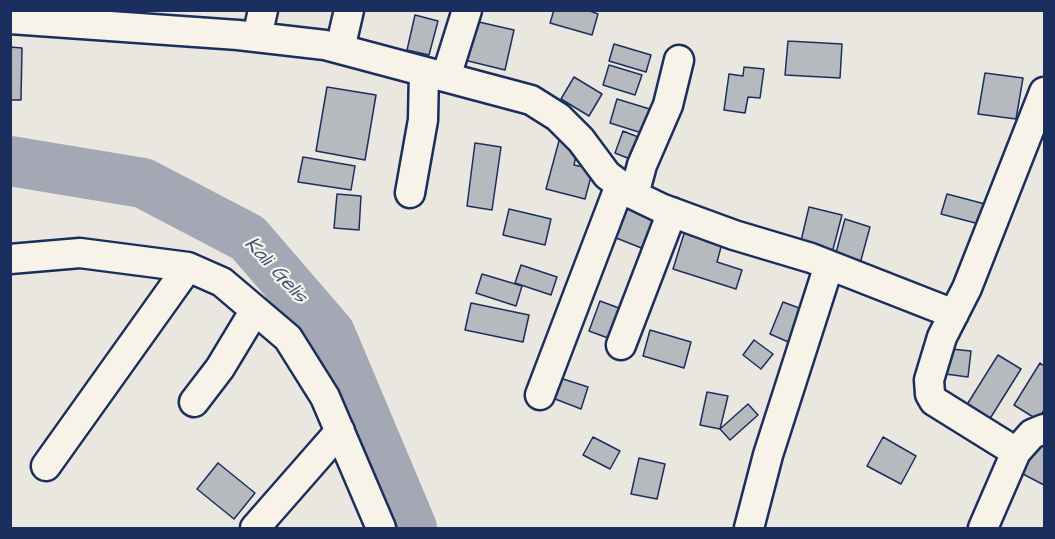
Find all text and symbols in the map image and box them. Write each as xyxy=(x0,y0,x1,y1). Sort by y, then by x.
water label: Kali Gelis xyxy=(238,233,312,309)

